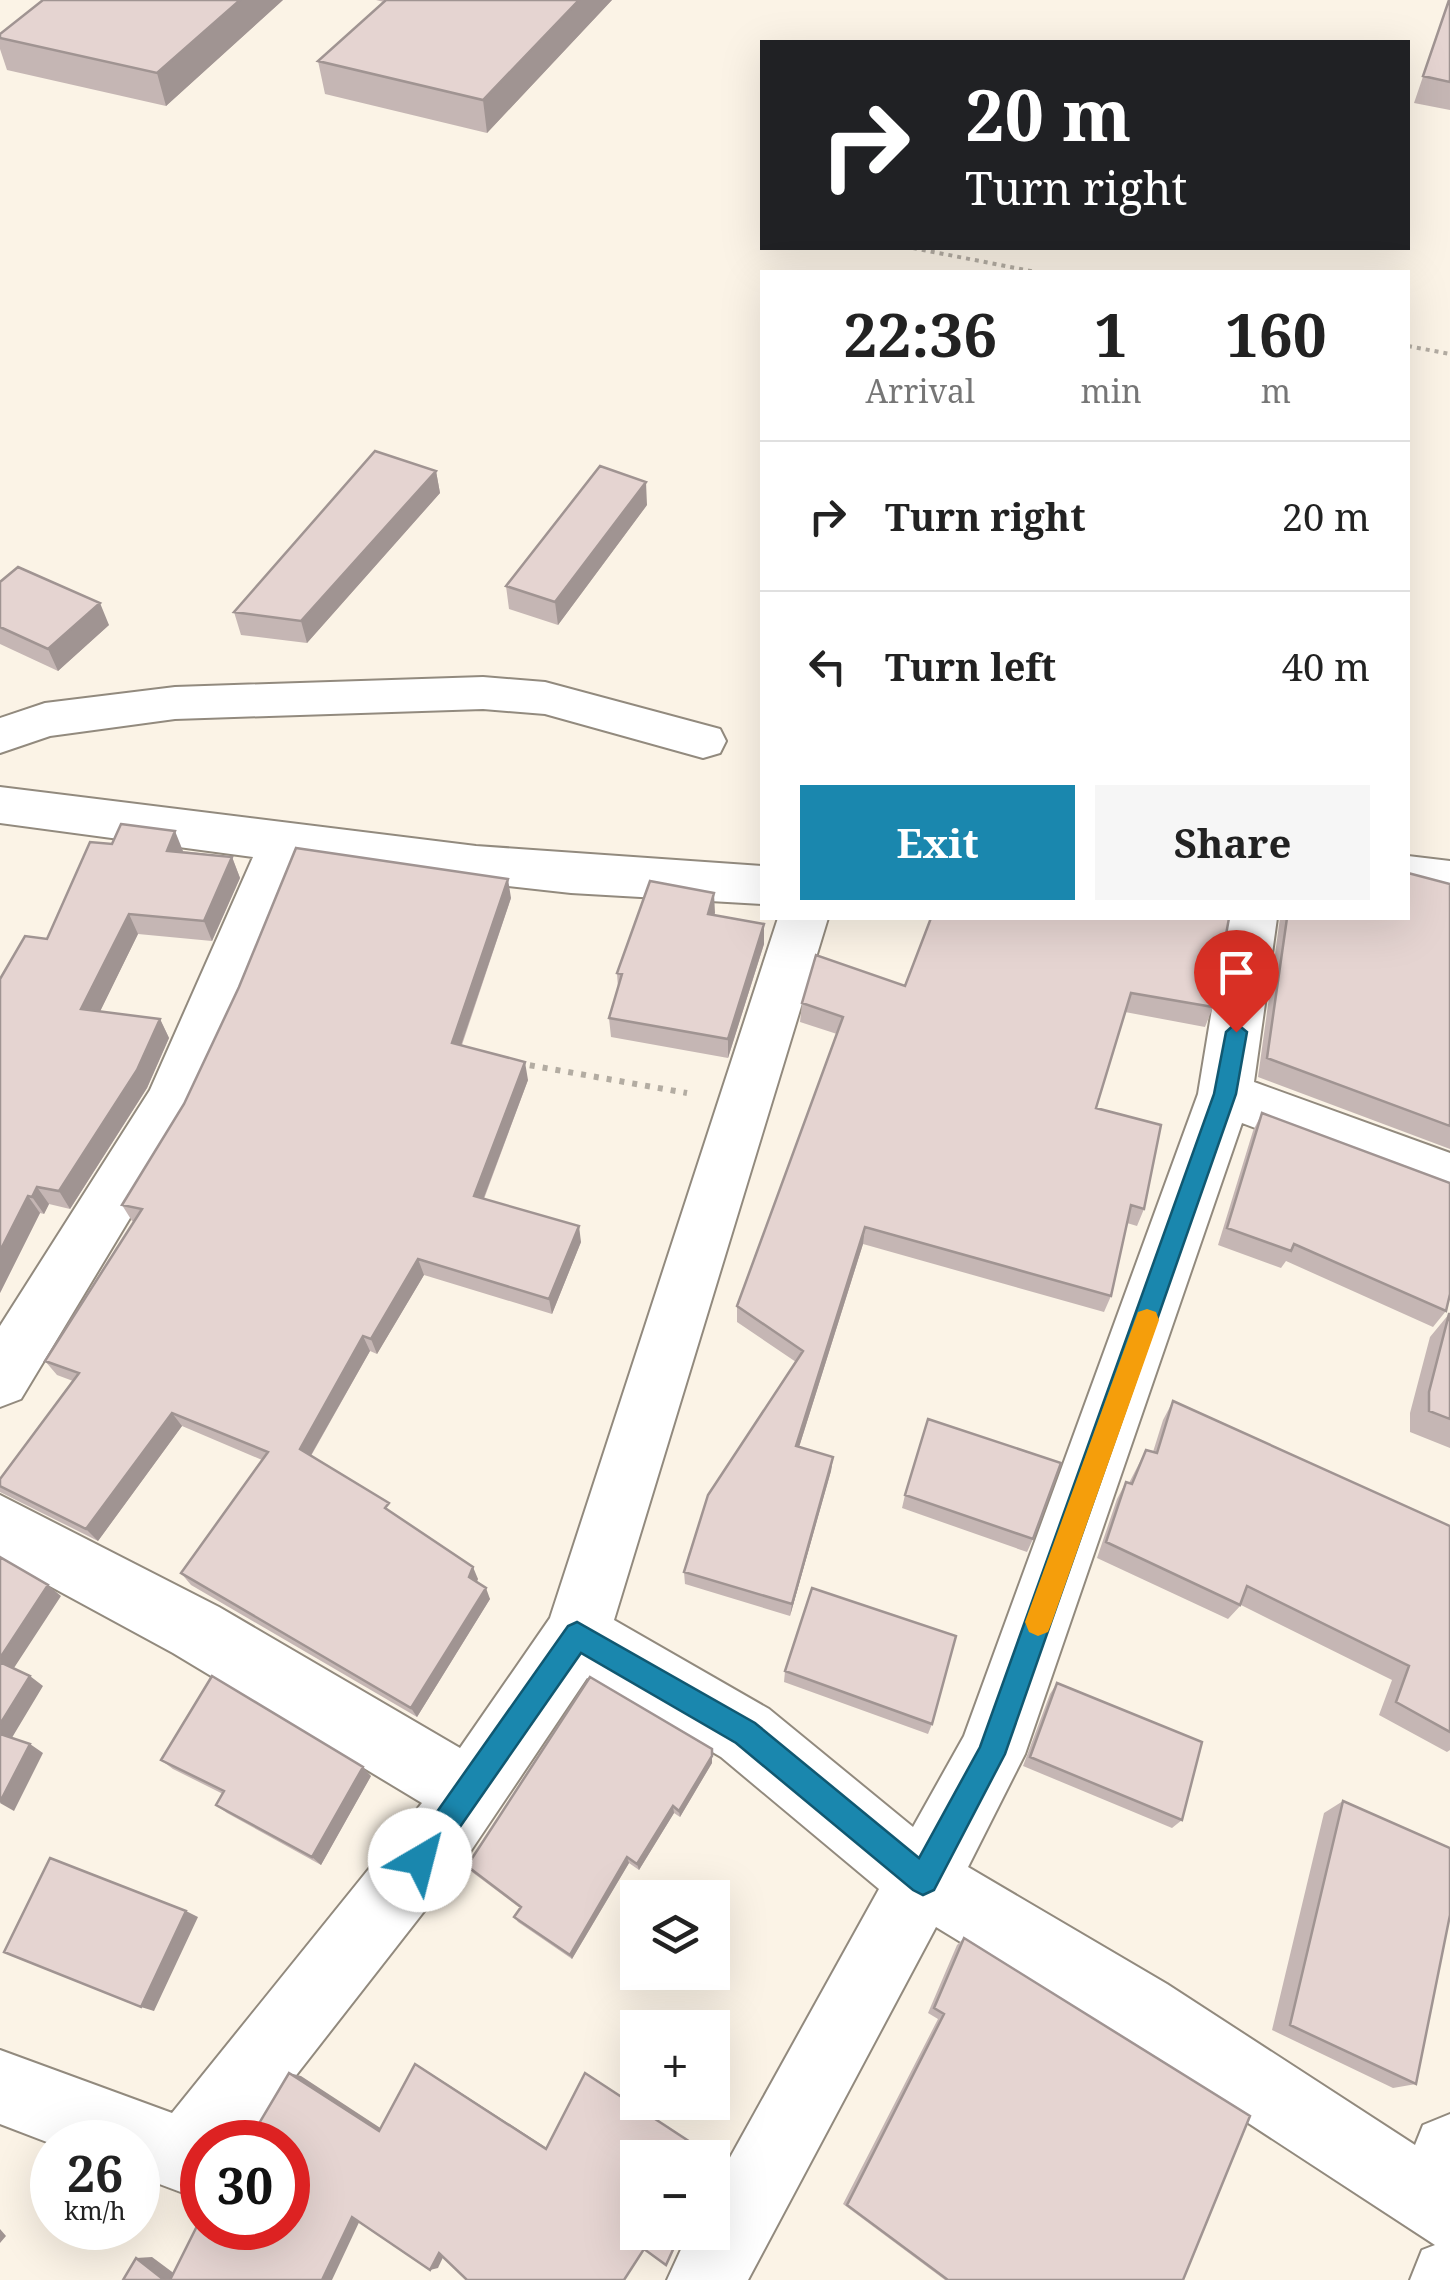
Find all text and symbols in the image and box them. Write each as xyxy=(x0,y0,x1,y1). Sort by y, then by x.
text: 20 m xyxy=(965,66,1131,162)
icon: right xyxy=(800,80,930,210)
text: Turn right xyxy=(965,157,1187,218)
text: 22:36 xyxy=(843,293,997,375)
text: 1 xyxy=(1094,293,1128,375)
text: 160 xyxy=(1225,293,1327,375)
text: Arrival xyxy=(866,369,975,412)
text: min xyxy=(1081,369,1142,412)
text: m xyxy=(1261,369,1291,412)
icon: right xyxy=(800,489,855,544)
text: Turn right xyxy=(885,490,1086,542)
text: 20 m xyxy=(1282,490,1370,542)
icon: left xyxy=(800,639,855,694)
text: Turn left xyxy=(885,640,1056,692)
text: 40 m xyxy=(1282,640,1370,692)
button: Exit xyxy=(800,785,1075,900)
button: Share xyxy=(1095,785,1370,900)
pin xyxy=(1194,930,1279,1033)
icon: arrive xyxy=(1209,945,1264,1000)
position arrow xyxy=(368,1808,472,1912)
map controls xyxy=(620,1880,730,2250)
button: layers xyxy=(620,1880,730,1990)
button: + xyxy=(620,2010,730,2120)
speed limit sign: 30 xyxy=(180,2120,310,2250)
text: 26 xyxy=(67,2139,123,2207)
button: − xyxy=(620,2140,730,2250)
text: km/h xyxy=(64,2193,126,2227)

